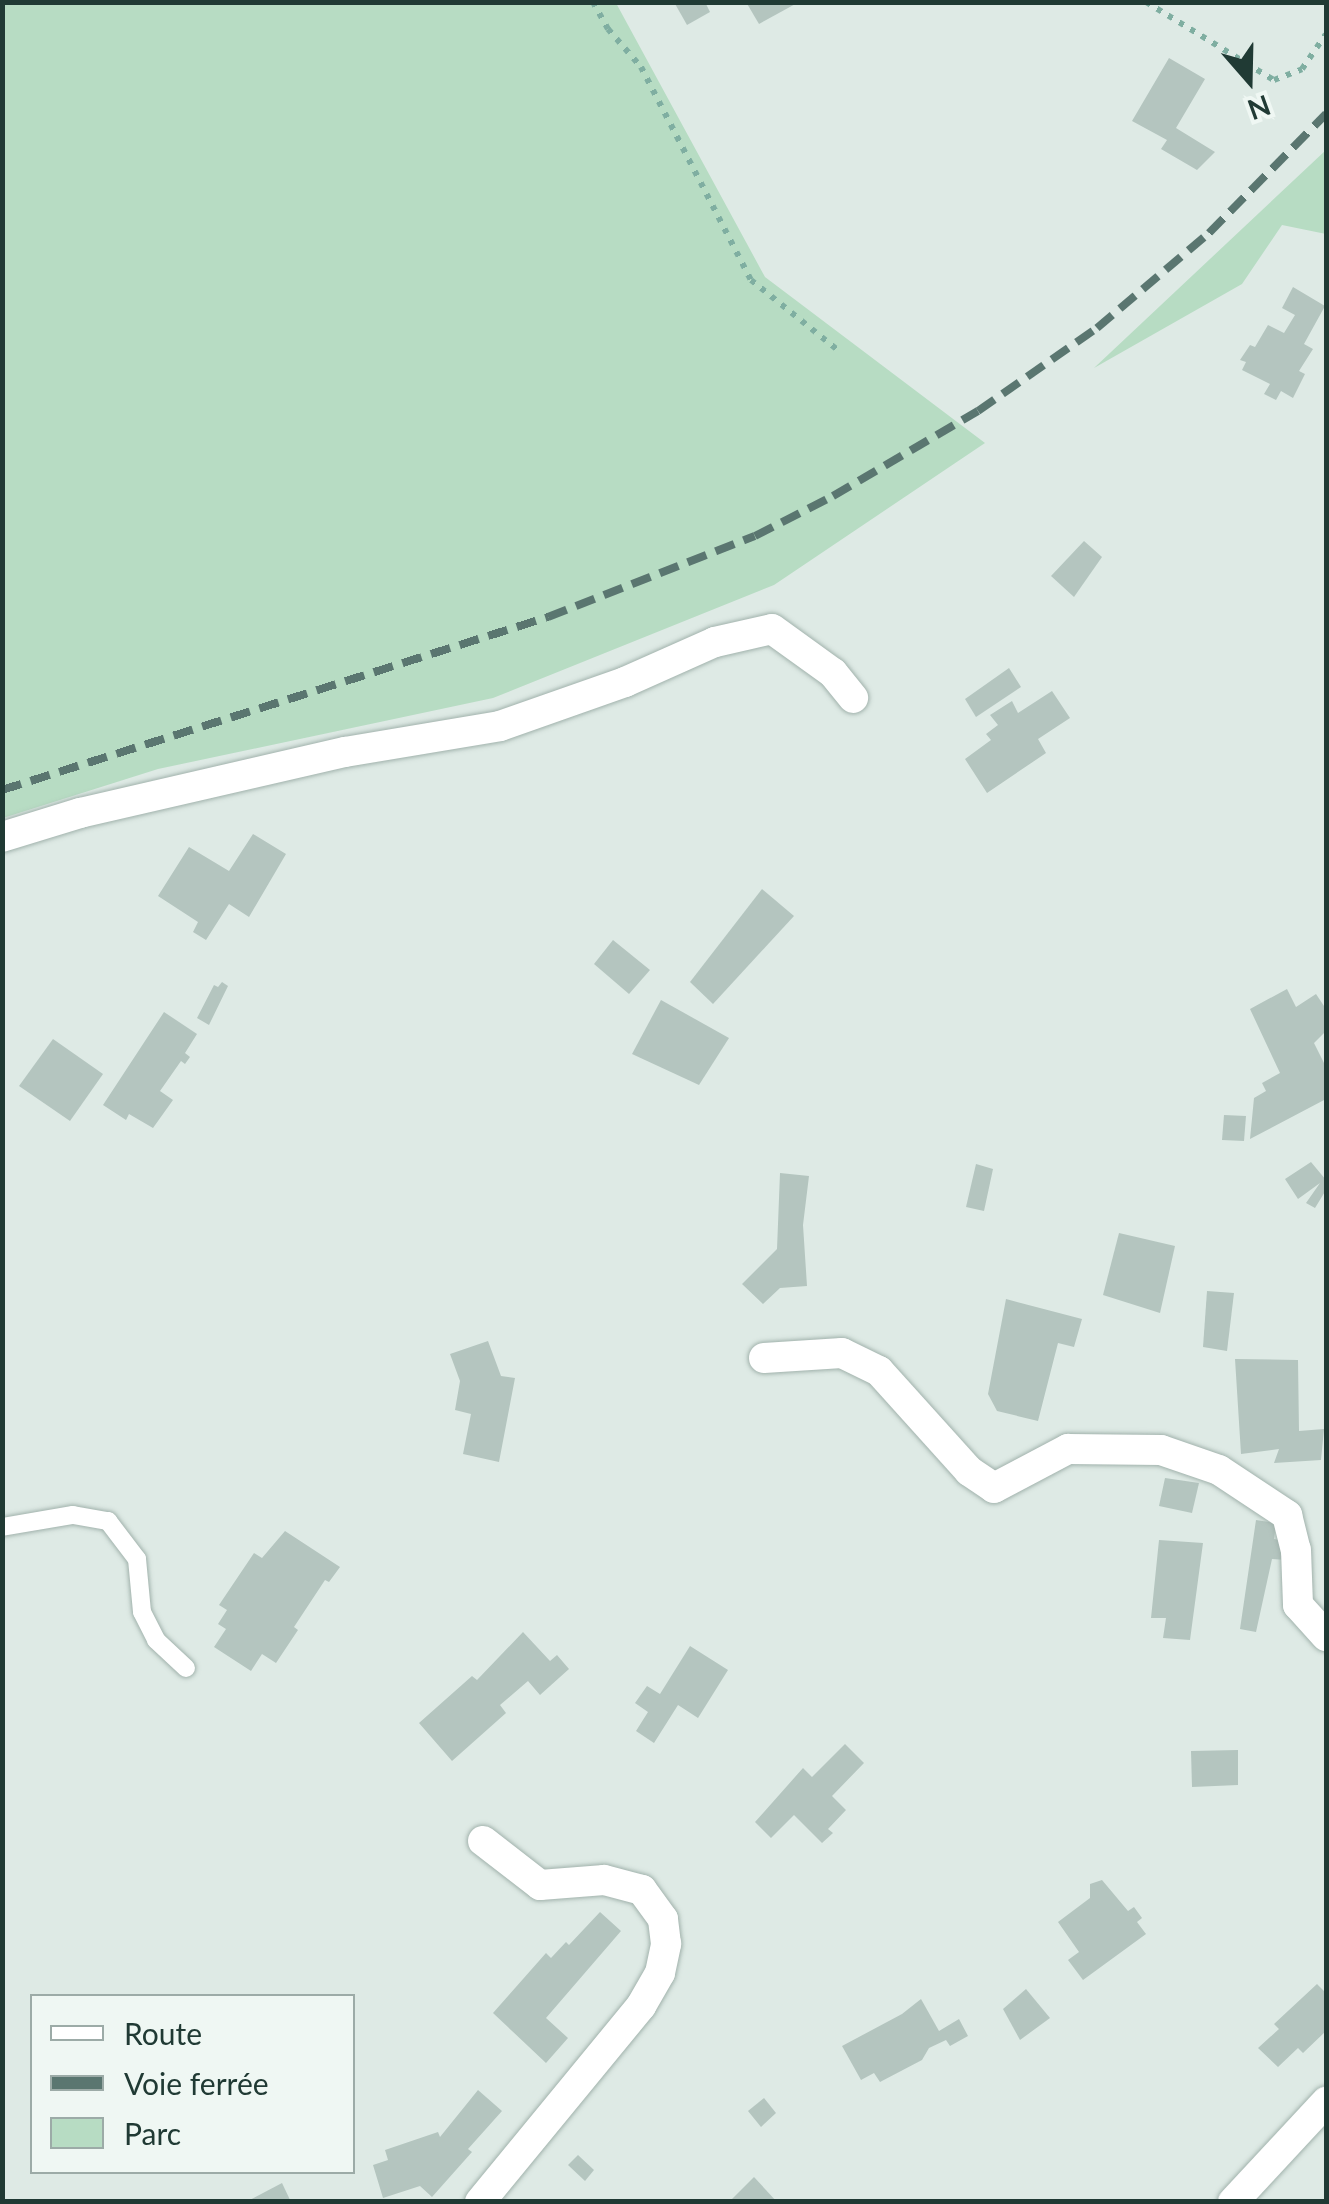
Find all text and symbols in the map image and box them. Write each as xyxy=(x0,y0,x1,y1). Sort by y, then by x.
north arrow xyxy=(1199,30,1299,130)
text: N xyxy=(1243,89,1275,128)
legend xyxy=(30,1994,355,2174)
text: Route xyxy=(124,2015,202,2051)
text: Voie ferrée xyxy=(124,2065,269,2101)
text: Parc xyxy=(124,2115,181,2151)

